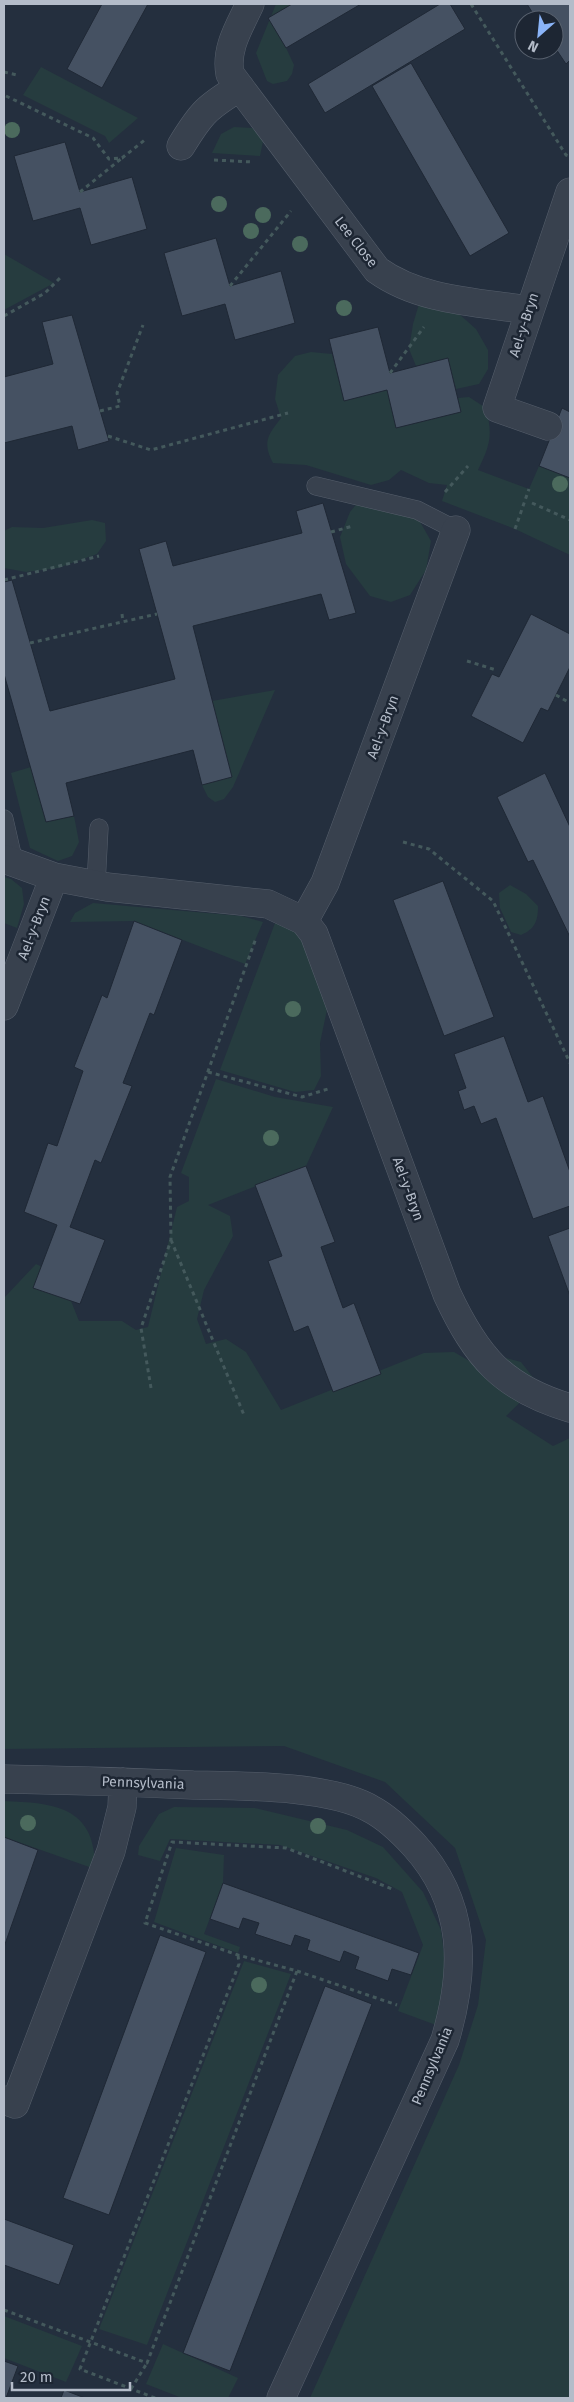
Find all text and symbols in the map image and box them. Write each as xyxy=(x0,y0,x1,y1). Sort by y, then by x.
north arrow xyxy=(514,10,564,60)
text: N xyxy=(525,36,541,56)
street label: Lee Close xyxy=(331,213,381,271)
street label: Ael-y-Bryn xyxy=(506,291,542,359)
street label: Ael-y-Bryn xyxy=(364,693,402,761)
street label: Ael-y-Bryn xyxy=(14,894,54,962)
street label: Ael-y-Bryn xyxy=(389,1155,427,1223)
street label: Pennsylvania xyxy=(101,1773,185,1793)
street label: Pennsylvania xyxy=(408,2024,456,2108)
scale bar xyxy=(12,2360,130,2392)
text: 20 m xyxy=(20,2368,53,2386)

